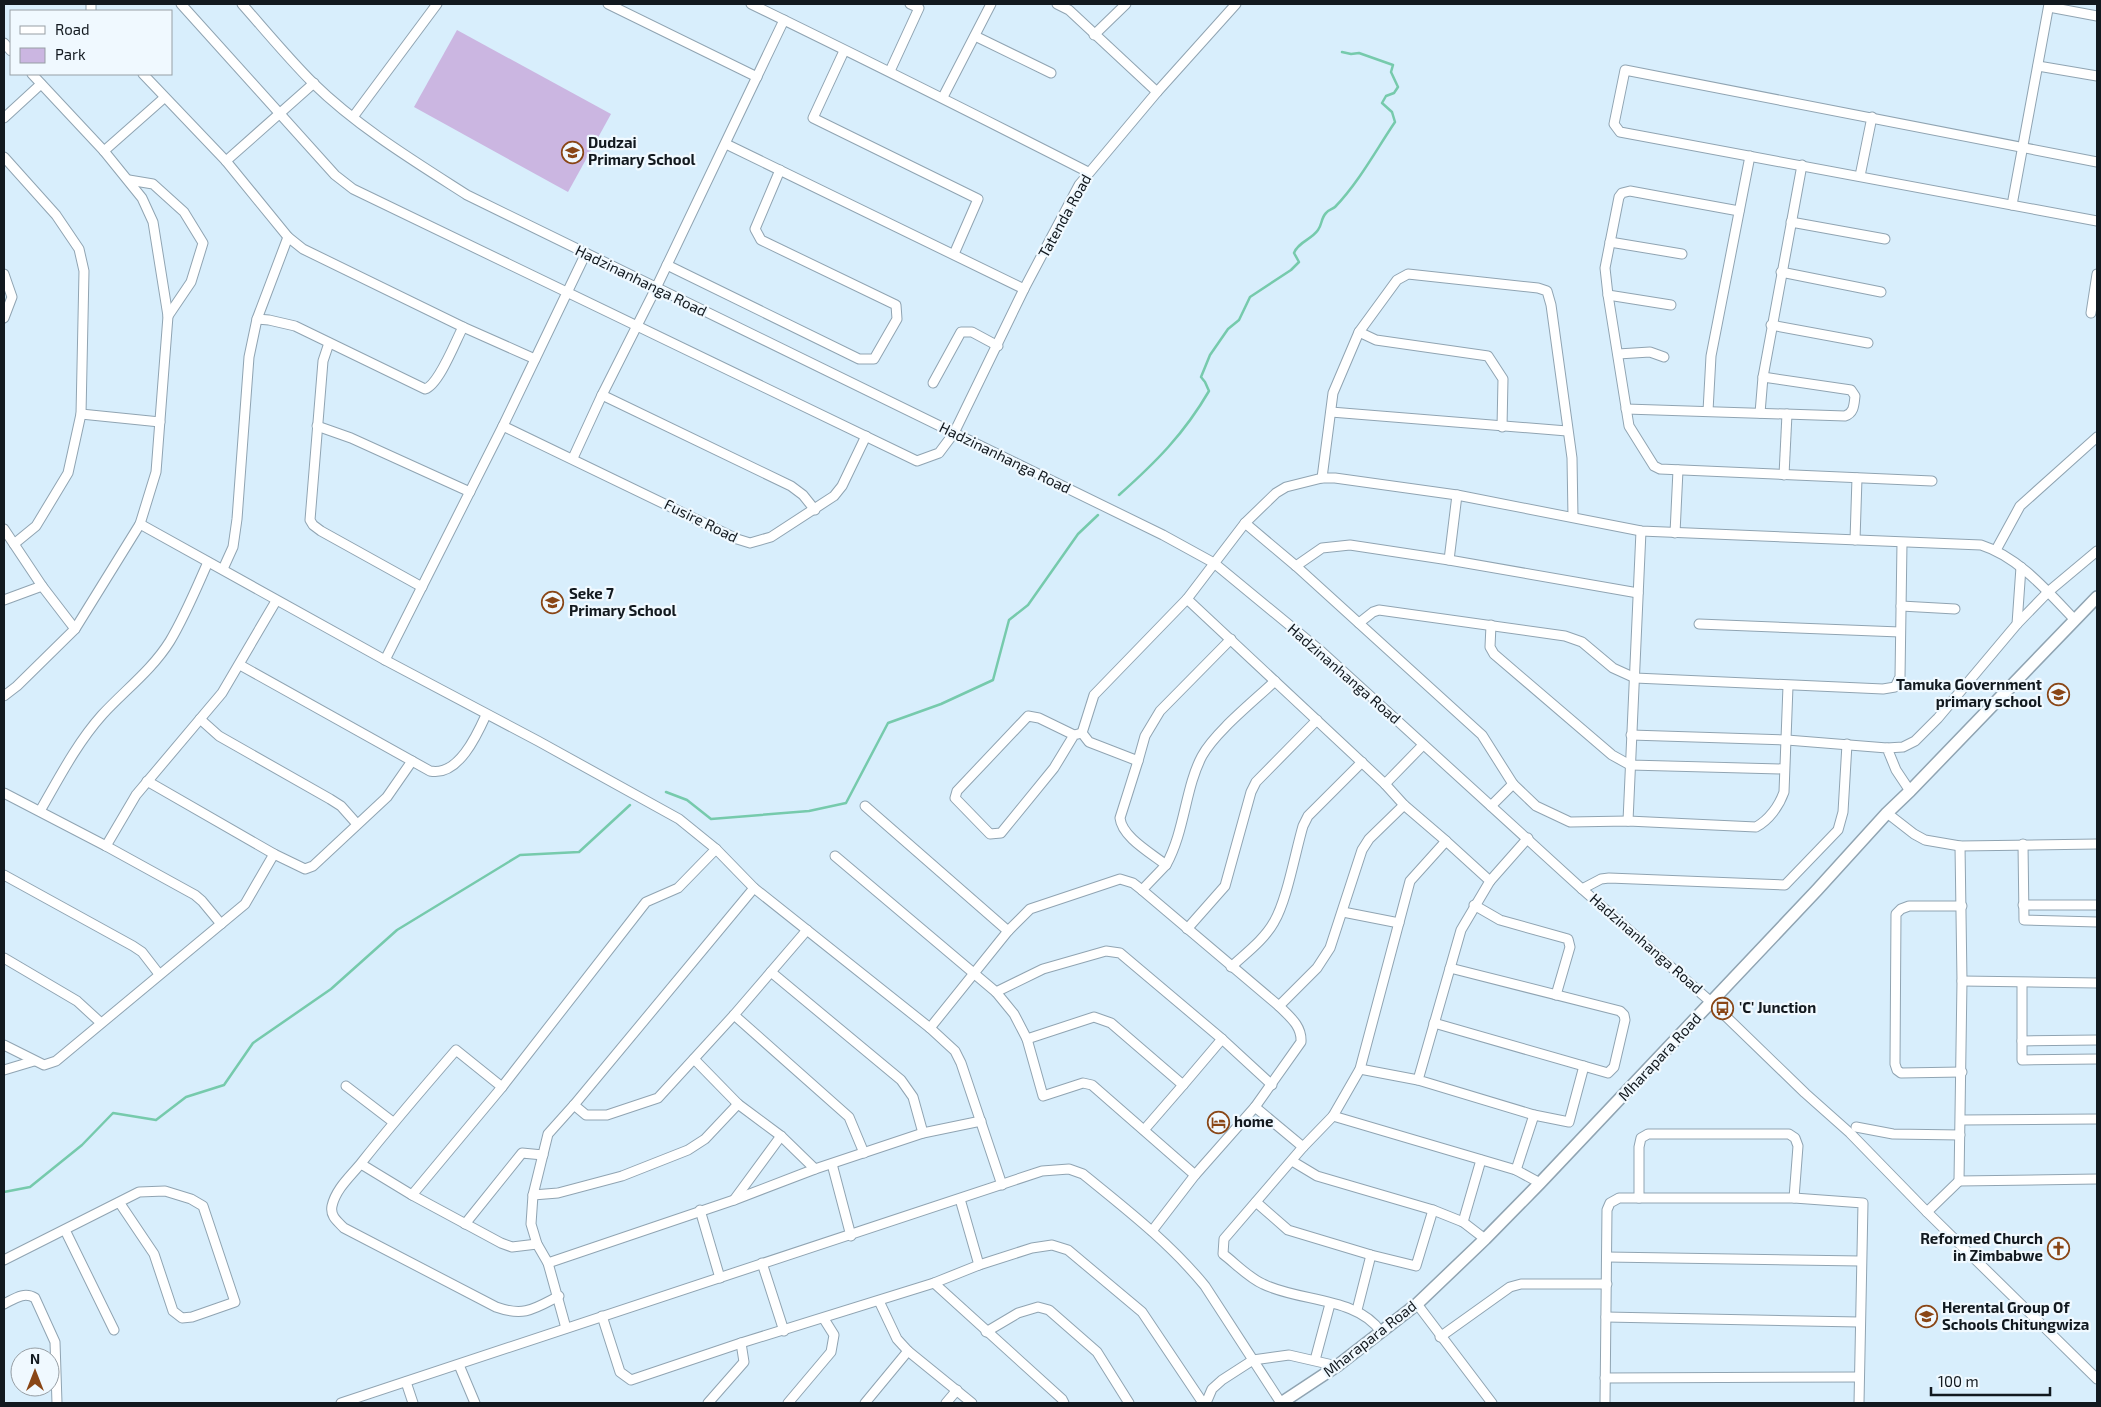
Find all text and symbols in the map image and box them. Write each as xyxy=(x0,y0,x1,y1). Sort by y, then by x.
legend xyxy=(10,10,172,75)
text: Road xyxy=(55,20,90,38)
text: Park xyxy=(55,45,86,63)
place label: Dudzai Primary School xyxy=(588,133,696,169)
school or university icon: Dudzai Primary School xyxy=(560,140,584,164)
street label: Tatenda Road xyxy=(1034,171,1094,260)
street label: Hadzinanhanga Road xyxy=(573,240,710,320)
street label: Hadzinanhanga Road xyxy=(937,417,1074,497)
street label: Fusire Road xyxy=(662,495,741,546)
place label: Seke 7 Primary School xyxy=(569,584,677,620)
school or university icon: Seke 7 Primary School xyxy=(541,591,565,615)
street label: Hadzinanhanga Road xyxy=(1284,619,1405,727)
place label: Tamuka Government primary school xyxy=(1896,675,2042,711)
school or university icon: Tamuka Government primary school xyxy=(2046,682,2070,706)
street label: Hadzinanhanga Road xyxy=(1586,889,1707,997)
bus stop icon: 'C' Junction xyxy=(1711,996,1735,1020)
place label: 'C' Junction xyxy=(1739,998,1816,1016)
street label: Mharapara Road xyxy=(1614,1009,1705,1104)
hotel icon: home xyxy=(1206,1110,1230,1134)
place label: home xyxy=(1234,1112,1274,1130)
place label: Reformed Church in Zimbabwe xyxy=(1920,1229,2043,1264)
church icon: Reformed Church in Zimbabwe xyxy=(2047,1236,2071,1260)
street label: Mharapara Road xyxy=(1319,1296,1420,1380)
place label: Herental Group Of Schools Chitungwiza xyxy=(1942,1298,2089,1333)
school or university icon: Herental Group Of Schools Chitungwiza xyxy=(1914,1305,1938,1329)
north arrow xyxy=(10,1347,60,1397)
text: N xyxy=(30,1350,40,1367)
scale bar xyxy=(1931,1364,2050,1396)
text: 100 m xyxy=(1938,1372,1979,1390)

